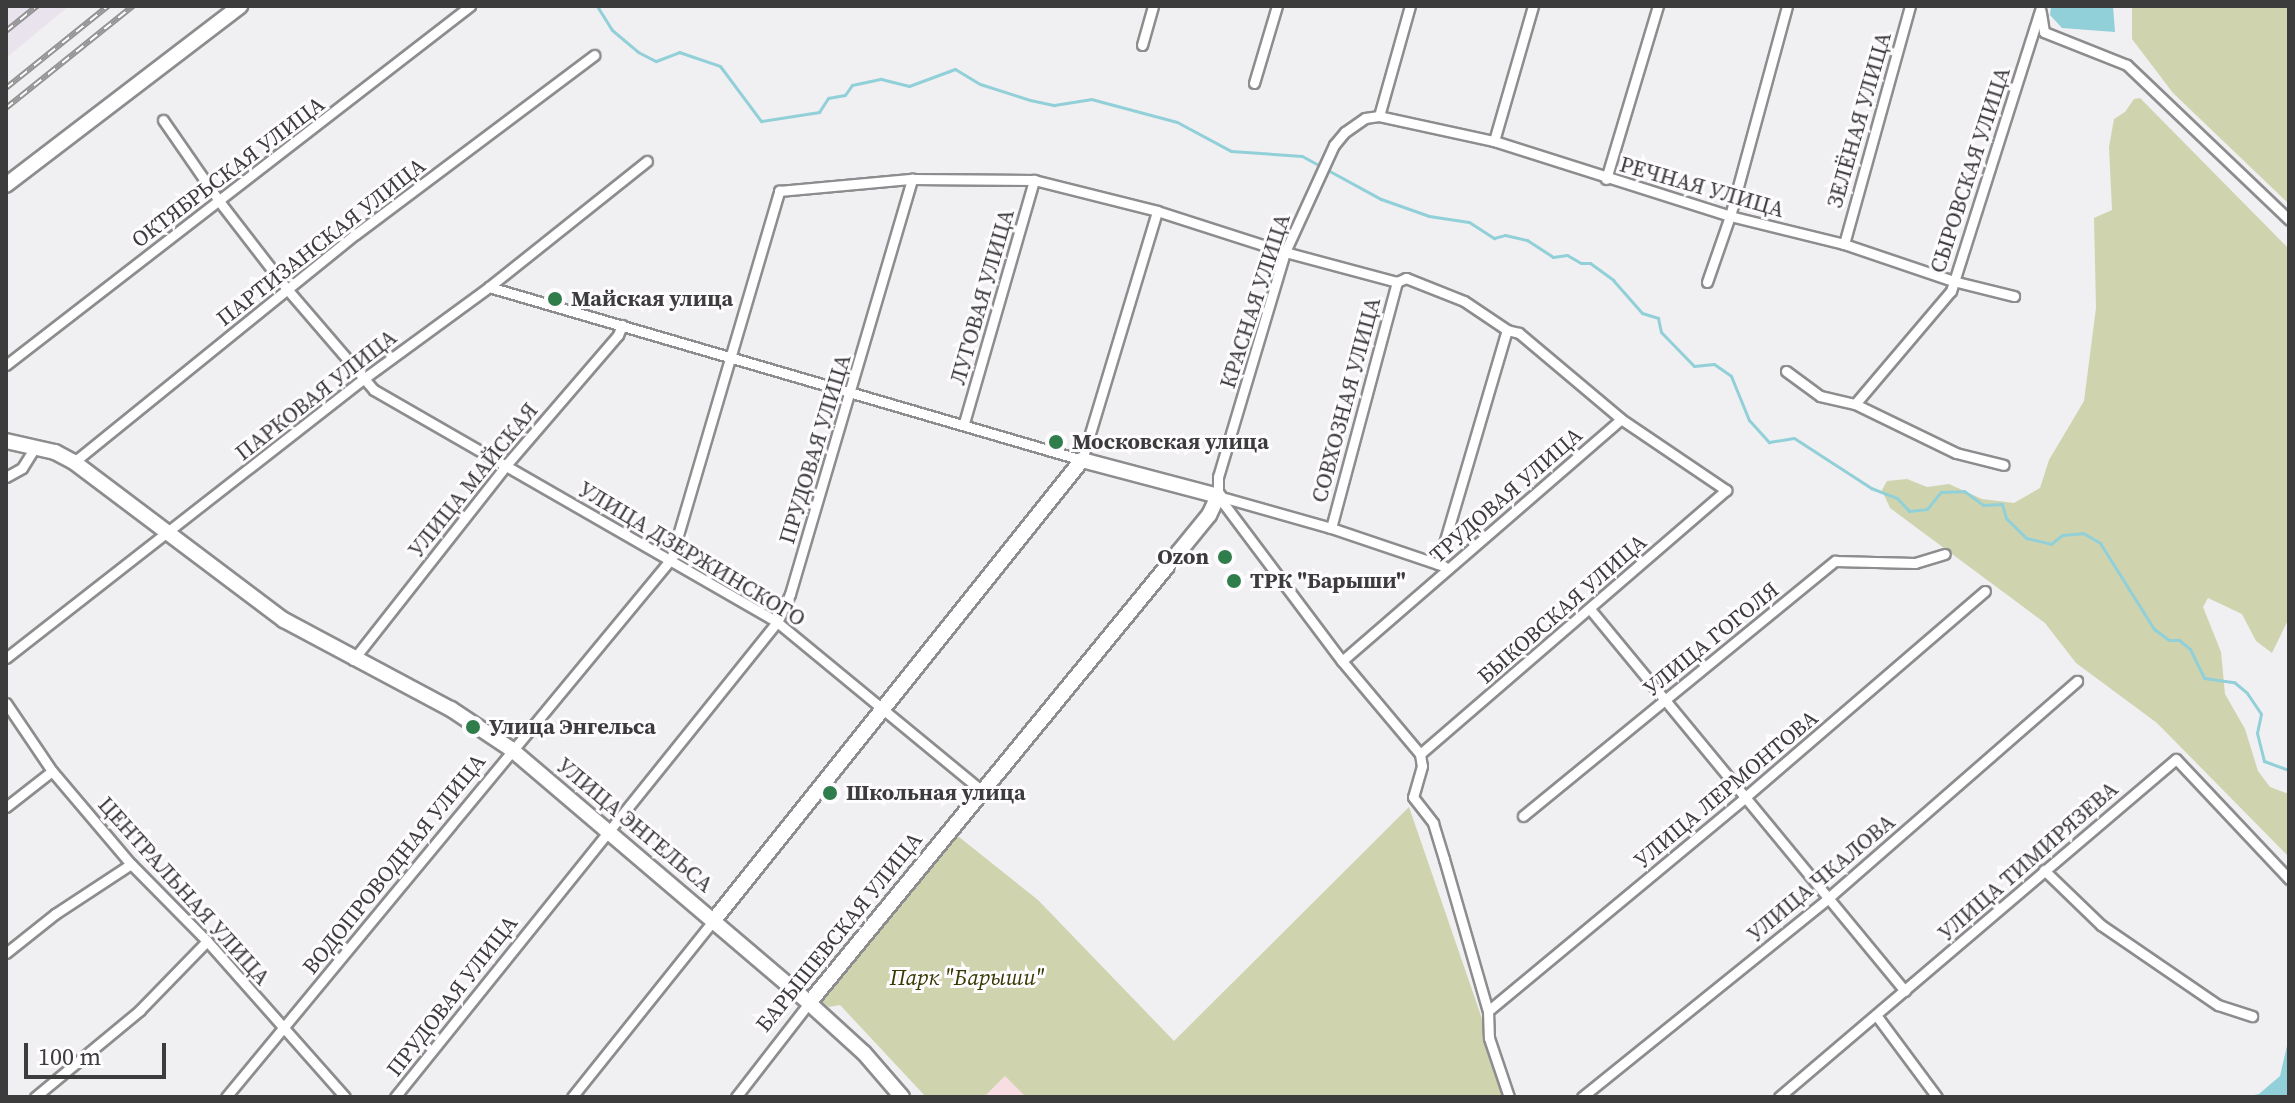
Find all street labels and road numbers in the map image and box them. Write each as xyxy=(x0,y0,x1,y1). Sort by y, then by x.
street label: ЗЕЛЁНАЯ УЛИЦА xyxy=(1821,29,1897,211)
street label: СЫРОВСКАЯ УЛИЦА xyxy=(1924,64,2016,276)
street label: ОКТЯБРЬСКАЯ УЛИЦА xyxy=(126,91,330,253)
street label: РЕЧНАЯ УЛИЦА xyxy=(1617,151,1787,223)
street label: ПАРТИЗАНСКАЯ УЛИЦА xyxy=(211,152,431,332)
street label: ЛУГОВАЯ УЛИЦА xyxy=(944,206,1020,388)
street label: КРАСНАЯ УЛИЦА xyxy=(1214,210,1296,392)
street label: СОВХОЗНАЯ УЛИЦА xyxy=(1306,295,1386,505)
street label: ПАРКОВАЯ УЛИЦА xyxy=(230,324,402,466)
street label: ПРУДОВАЯ УЛИЦА xyxy=(774,351,856,547)
street label: УЛИЦА МАЙСКАЯ xyxy=(403,398,543,562)
street label: ТРУДОВАЯ УЛИЦА xyxy=(1424,422,1588,568)
street label: УЛИЦА ДЗЕРЖИНСКОГО xyxy=(574,476,810,632)
street label: БЫКОВСКАЯ УЛИЦА xyxy=(1472,529,1652,689)
street label: УЛИЦА ГОГОЛЯ xyxy=(1638,576,1784,702)
street label: УЛИЦА ЛЕРМОНТОВА xyxy=(1629,705,1823,873)
street label: ВОДОПРОВОДНАЯ УЛИЦА xyxy=(297,749,491,979)
street label: УЛИЦА ЭНГЕЛЬСА xyxy=(552,752,718,898)
street label: УЛИЦА ТИМИРЯЗЕВА xyxy=(1933,776,2123,946)
street label: ЦЕНТРАЛЬНАЯ УЛИЦА xyxy=(93,791,275,991)
street label: УЛИЦА ЧКАЛОВА xyxy=(1742,809,1900,947)
street label: БАРЫШЕВСКАЯ УЛИЦА xyxy=(750,827,928,1037)
street label: ПРУДОВАЯ УЛИЦА xyxy=(381,910,523,1082)

